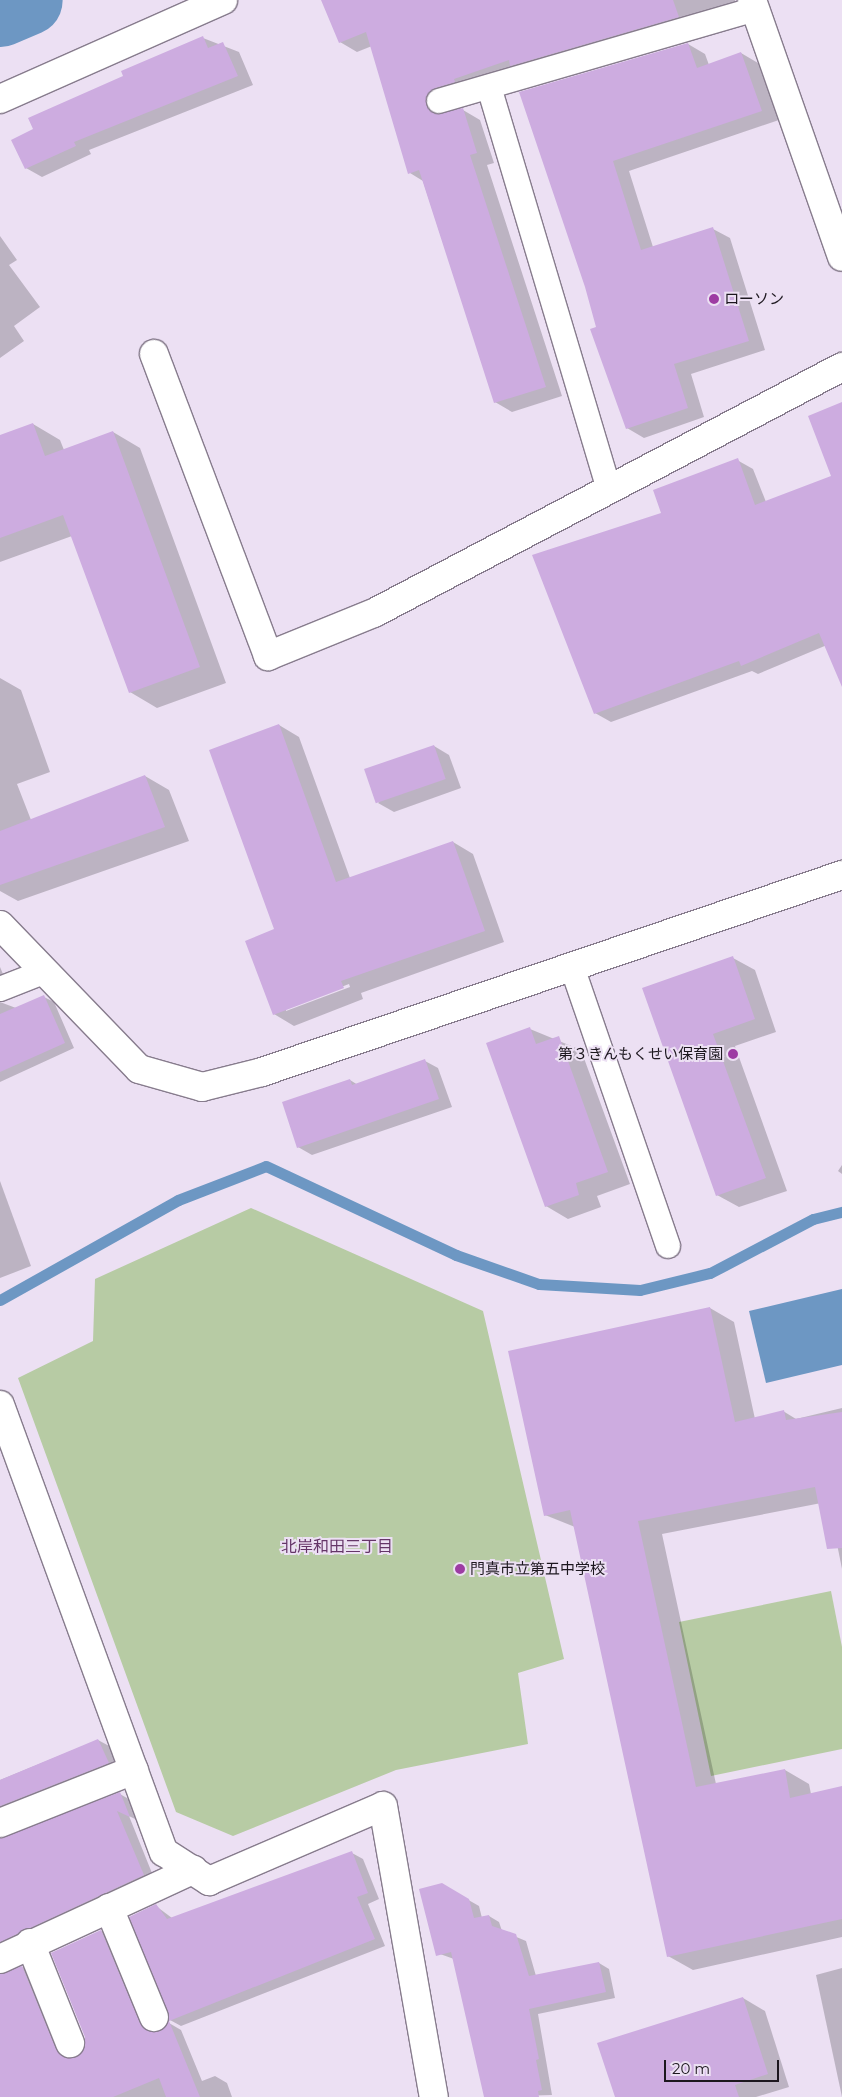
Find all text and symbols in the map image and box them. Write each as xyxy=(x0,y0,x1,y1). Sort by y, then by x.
place label: ローソン xyxy=(724,290,784,308)
marker: ローソン xyxy=(708,293,720,305)
place label: 第３きんもくせい保育園 xyxy=(558,1045,723,1063)
marker: 第３きんもくせい保育園 xyxy=(727,1048,739,1060)
district label: 北岸和田三丁目 xyxy=(281,1537,393,1557)
place label: 門真市立第五中学校 xyxy=(470,1560,605,1578)
marker: 門真市立第五中学校 xyxy=(454,1563,466,1575)
scale bar xyxy=(667,2050,782,2082)
text: 20 m xyxy=(672,2059,710,2078)

